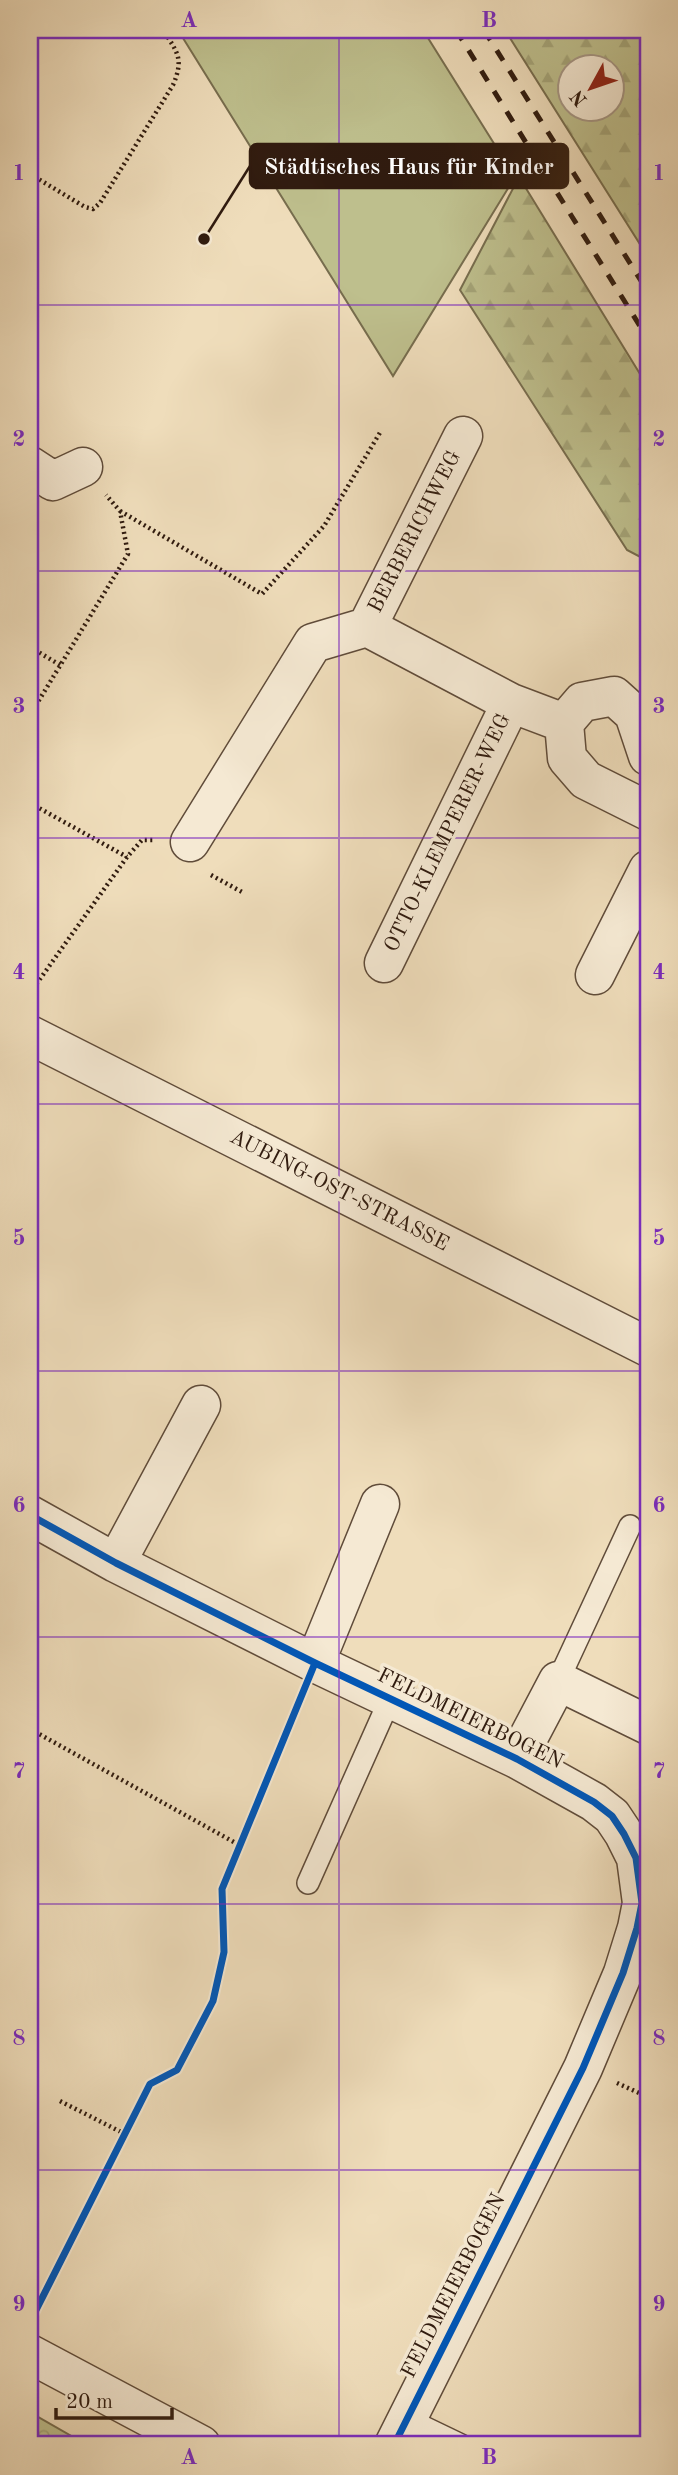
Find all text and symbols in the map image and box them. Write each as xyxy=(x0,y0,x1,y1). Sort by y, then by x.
text: A xyxy=(180,9,198,32)
text: B xyxy=(481,9,497,32)
north arrow xyxy=(556,52,626,122)
text: N xyxy=(568,85,592,109)
callout: Städtisches Haus für Kinder xyxy=(250,144,568,188)
text: Städtisches Haus für Kinder xyxy=(264,156,554,179)
text: 1 xyxy=(12,162,26,185)
text: 1 xyxy=(652,162,666,185)
text: 2 xyxy=(12,428,26,451)
text: 2 xyxy=(652,428,666,451)
street label: BERBERICHWEG xyxy=(365,448,465,616)
text: 3 xyxy=(12,695,26,718)
text: 3 xyxy=(652,695,666,718)
street label: OTTO-KLEMPERER-WEG xyxy=(381,711,515,955)
text: 4 xyxy=(12,961,26,984)
text: 4 xyxy=(652,961,666,984)
street label: AUBING-OST-STRASSE xyxy=(226,1127,452,1255)
text: 5 xyxy=(12,1227,26,1250)
text: 5 xyxy=(652,1227,666,1250)
text: 6 xyxy=(12,1494,26,1517)
text: 6 xyxy=(652,1494,666,1517)
street label: FELDMEIERBOGEN xyxy=(374,1665,566,1773)
text: 7 xyxy=(12,1760,26,1783)
text: 7 xyxy=(652,1760,666,1783)
text: 8 xyxy=(12,2027,26,2050)
text: 8 xyxy=(652,2027,666,2050)
street label: FELDMEIERBOGEN xyxy=(398,2190,510,2382)
text: 9 xyxy=(12,2293,26,2316)
text: 9 xyxy=(652,2293,666,2316)
scale bar xyxy=(56,2377,172,2421)
text: 20 m xyxy=(66,2392,113,2413)
text: A xyxy=(180,2446,198,2469)
text: B xyxy=(481,2446,497,2469)

